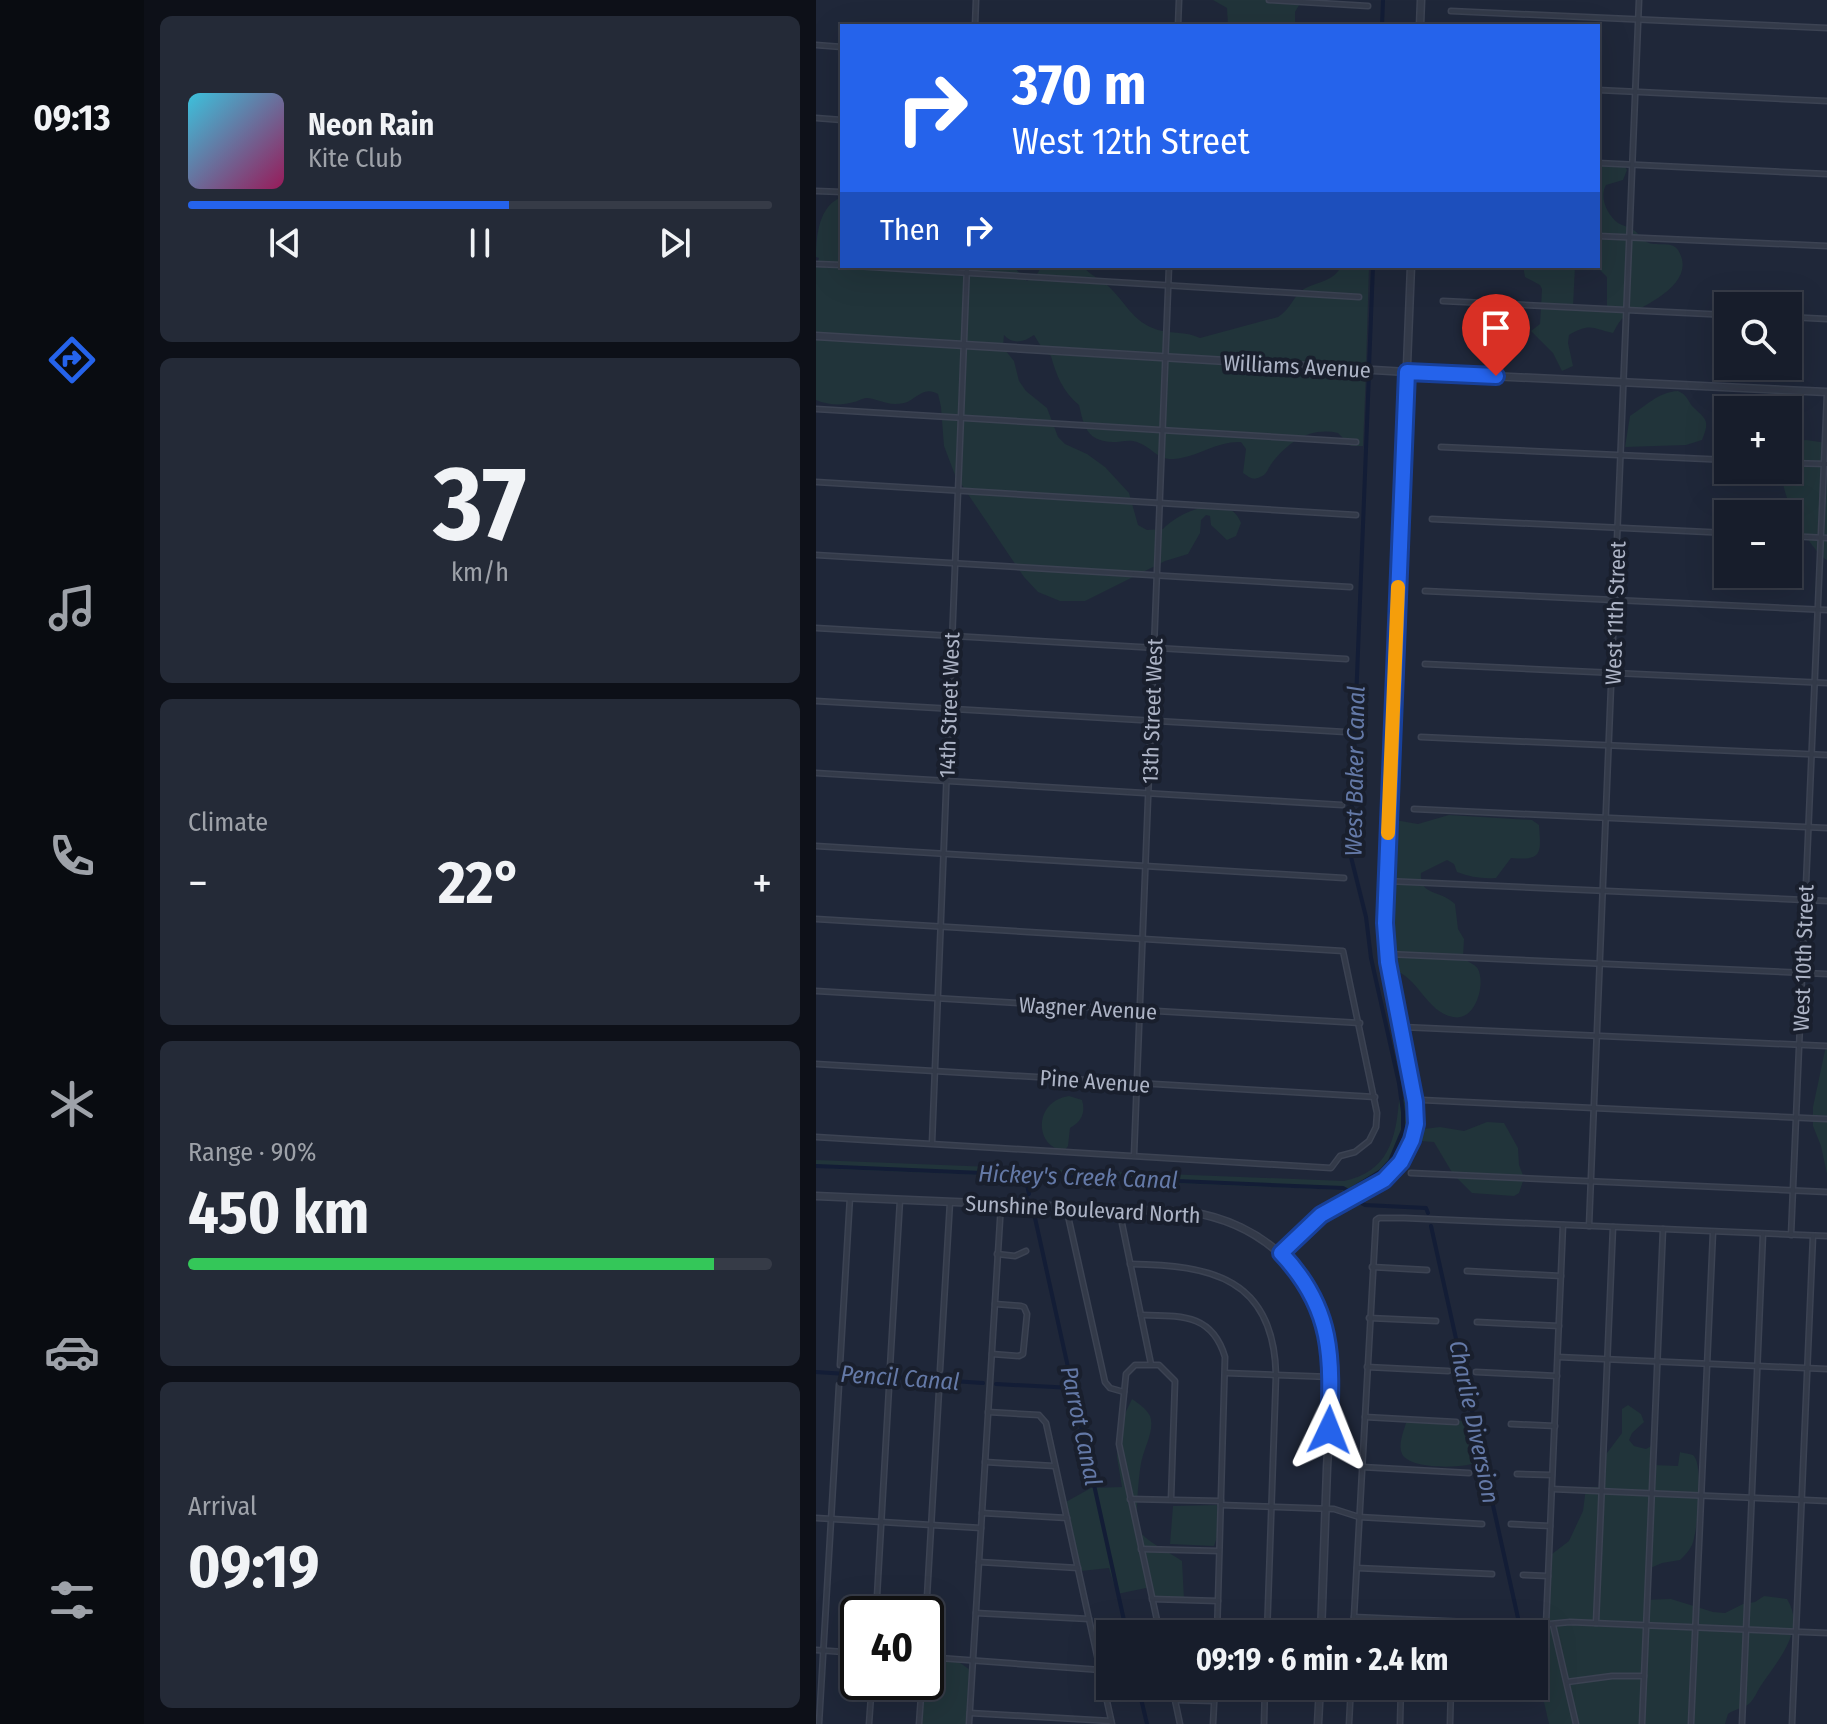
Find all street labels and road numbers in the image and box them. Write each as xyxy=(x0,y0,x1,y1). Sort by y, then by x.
street label: Williams Avenue xyxy=(1223,349,1371,384)
street label: West 11th Street xyxy=(1599,540,1632,685)
street label: 14th Street West xyxy=(933,631,966,779)
street label: 13th Street West xyxy=(1136,637,1169,784)
street label: West 10th Street xyxy=(1787,883,1820,1032)
street label: Wagner Avenue xyxy=(1018,991,1158,1026)
street label: Pine Avenue xyxy=(1039,1064,1151,1099)
street label: Sunshine Boulevard North xyxy=(965,1190,1201,1229)

